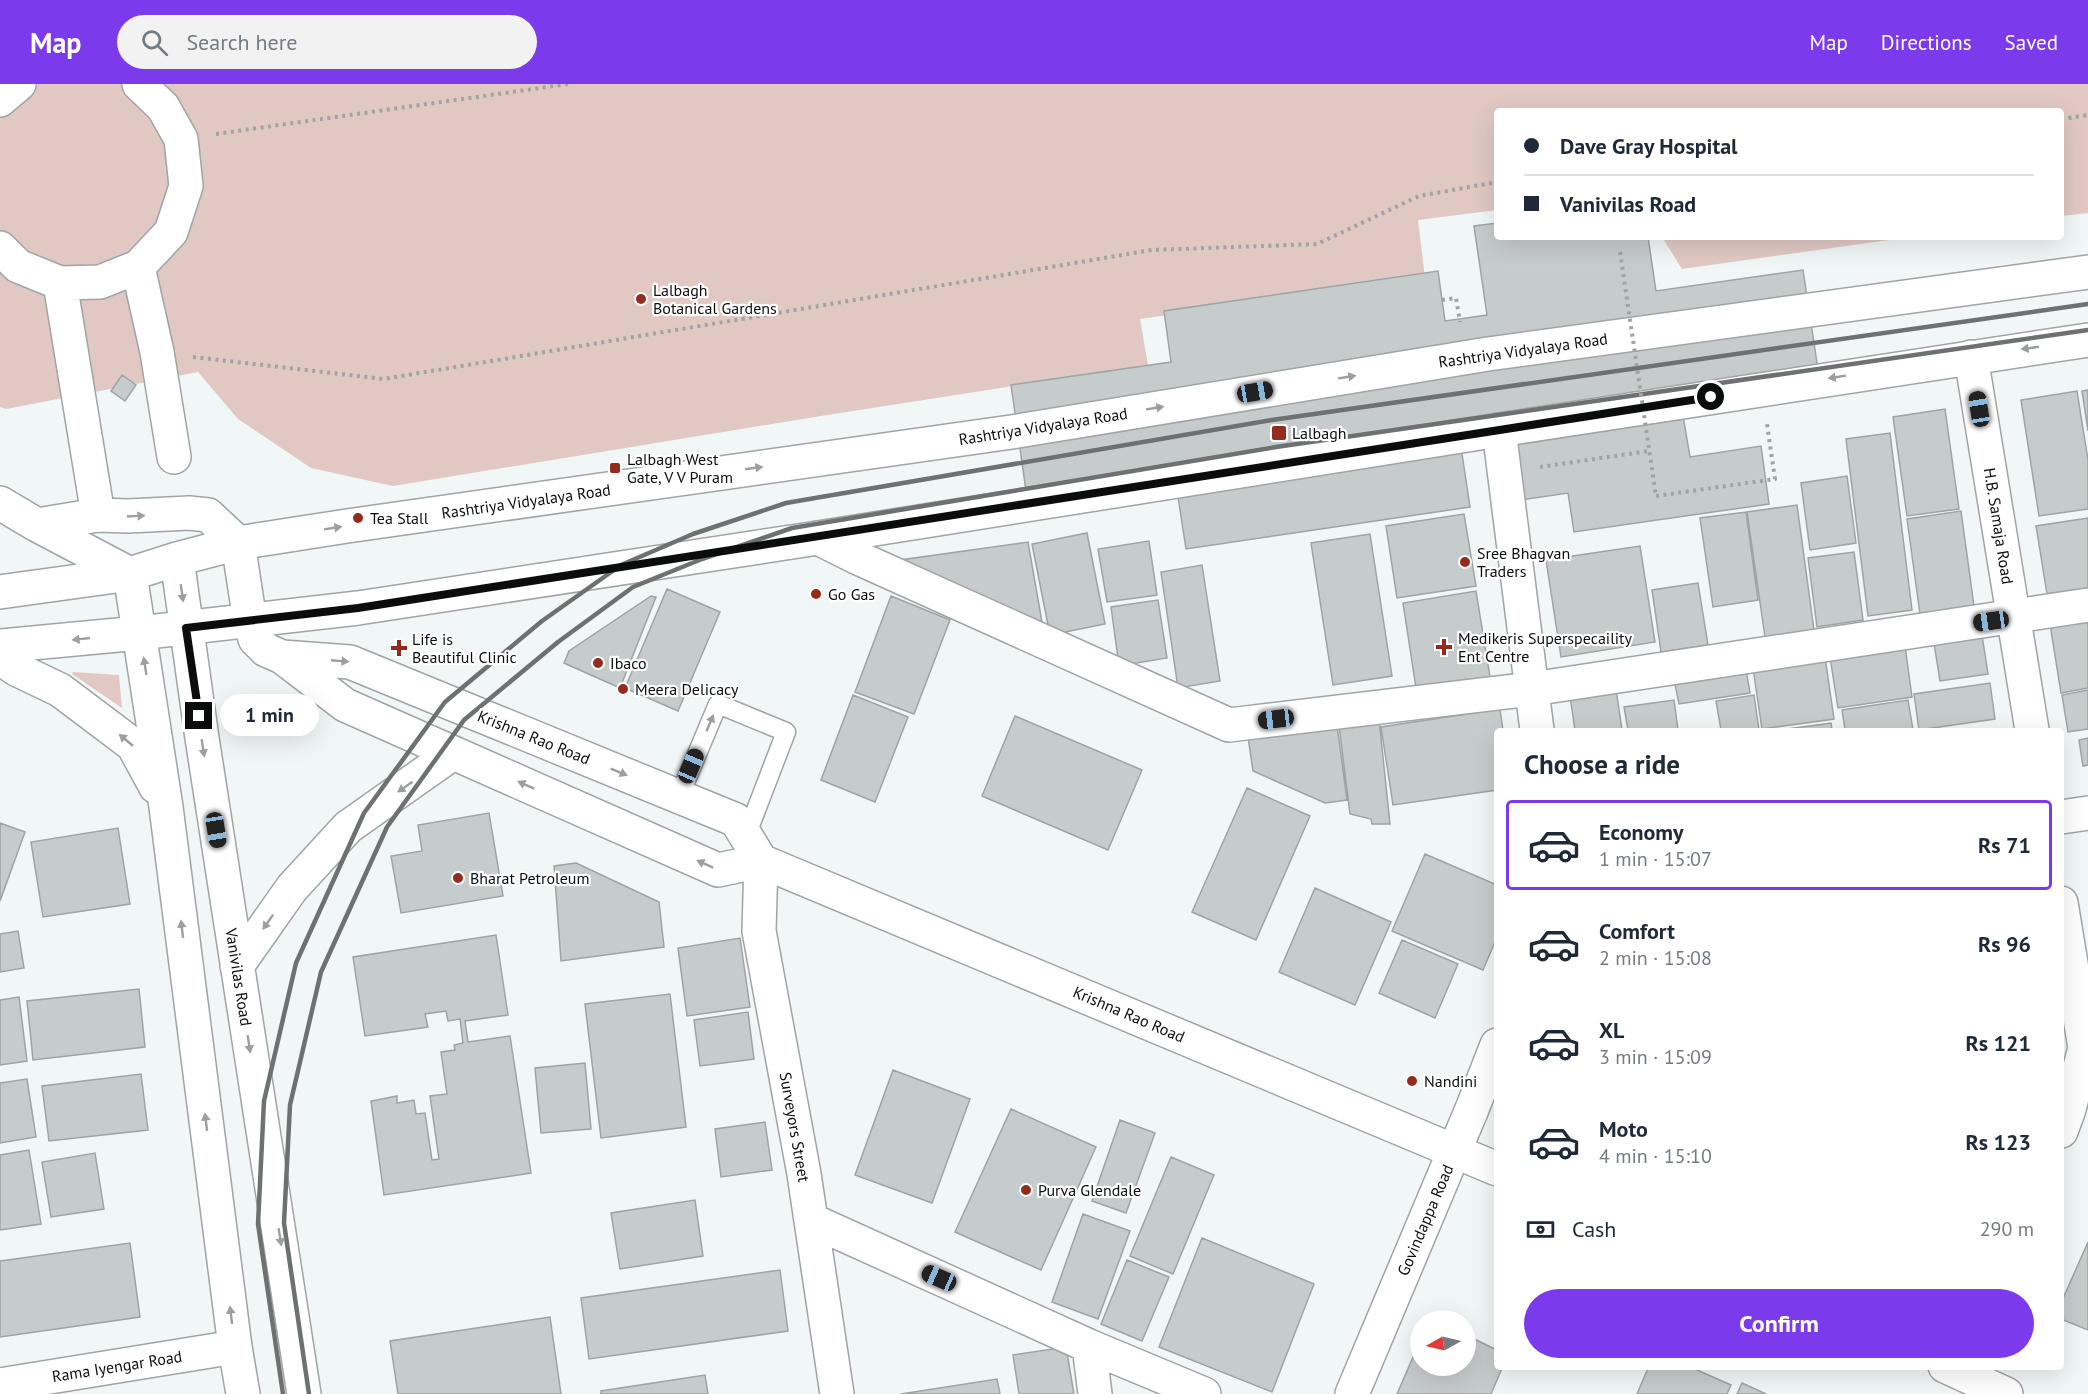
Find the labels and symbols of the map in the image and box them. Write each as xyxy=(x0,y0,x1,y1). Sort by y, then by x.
place label: Lalbagh Botanical Gardens xyxy=(653,280,777,318)
marker: Lalbagh Botanical Gardens xyxy=(634,292,648,306)
street label: Rashtriya Vidyalaya Road xyxy=(1437,328,1609,372)
one-way arrow xyxy=(2020,344,2039,353)
one-way arrow xyxy=(1338,372,1357,381)
one-way arrow xyxy=(1828,373,1847,382)
car xyxy=(1236,380,1274,404)
route start xyxy=(1697,383,1724,410)
car xyxy=(1967,390,1991,428)
street label: Rashtriya Vidyalaya Road xyxy=(957,403,1129,449)
one-way arrow xyxy=(1146,404,1165,413)
place label: Lalbagh xyxy=(1292,423,1346,443)
marker: Lalbagh xyxy=(1270,424,1288,442)
place label: Lalbagh West Gate, V V Puram xyxy=(627,449,733,487)
marker: Lalbagh West Gate, V V Puram xyxy=(608,461,622,475)
one-way arrow xyxy=(745,464,764,473)
street label: H.B. Samaja Road xyxy=(1980,466,2018,586)
street label: Rashtriya Vidyalaya Road xyxy=(440,479,612,523)
place label: Tea Stall xyxy=(370,508,429,528)
one-way arrow xyxy=(127,511,146,520)
marker: Tea Stall xyxy=(351,511,365,525)
one-way arrow xyxy=(323,524,342,533)
place label: Sree Bhagvan Traders xyxy=(1477,543,1570,581)
marker: Sree Bhagvan Traders xyxy=(1458,555,1472,569)
one-way arrow xyxy=(177,584,186,603)
place label: Go Gas xyxy=(828,584,875,604)
marker: Go Gas xyxy=(809,587,823,601)
car xyxy=(1972,610,2010,632)
place label: Medikeris Superspecaility Ent Centre xyxy=(1458,628,1633,666)
place label: Life is Beautiful Clinic xyxy=(412,629,517,667)
one-way arrow xyxy=(72,634,91,644)
marker: Medikeris Superspecaility Ent Centre xyxy=(1435,638,1453,656)
marker: Life is Beautiful Clinic xyxy=(390,639,408,657)
place label: Ibaco xyxy=(610,653,647,673)
marker: Ibaco xyxy=(591,656,605,670)
one-way arrow xyxy=(140,657,149,676)
one-way arrow xyxy=(331,657,350,666)
place label: Meera Delicacy xyxy=(635,679,739,699)
marker: Meera Delicacy xyxy=(616,682,630,696)
callout: 1 min xyxy=(220,695,319,737)
route end xyxy=(185,702,212,729)
street label: Krishna Rao Road xyxy=(475,705,593,769)
car xyxy=(1257,708,1295,730)
one-way arrow xyxy=(705,715,714,732)
one-way arrow xyxy=(118,733,134,746)
one-way arrow xyxy=(199,739,208,758)
car xyxy=(676,746,706,786)
one-way arrow xyxy=(610,768,628,777)
one-way arrow xyxy=(398,781,414,793)
one-way arrow xyxy=(518,781,535,790)
car xyxy=(204,811,228,849)
one-way arrow xyxy=(696,860,713,869)
place label: Bharat Petroleum xyxy=(470,868,589,888)
marker: Bharat Petroleum xyxy=(451,871,465,885)
one-way arrow xyxy=(262,914,274,930)
one-way arrow xyxy=(177,919,187,938)
street label: Vanivilas Road xyxy=(221,926,257,1027)
street label: Krishna Rao Road xyxy=(1070,981,1188,1047)
one-way arrow xyxy=(245,1035,254,1054)
street label: Surveyors Street xyxy=(776,1071,815,1184)
place label: Nandini xyxy=(1424,1071,1477,1091)
marker: Nandini xyxy=(1405,1074,1419,1088)
one-way arrow xyxy=(202,1112,211,1131)
street label: Govindappa Road xyxy=(1393,1161,1457,1279)
place label: Purva Glendale xyxy=(1038,1180,1141,1200)
marker: Purva Glendale xyxy=(1019,1183,1033,1197)
one-way arrow xyxy=(275,1228,284,1247)
car xyxy=(919,1262,959,1294)
one-way arrow xyxy=(226,1306,235,1325)
north arrow xyxy=(1410,1310,1476,1376)
street label: Rama Iyengar Road xyxy=(51,1346,183,1386)

